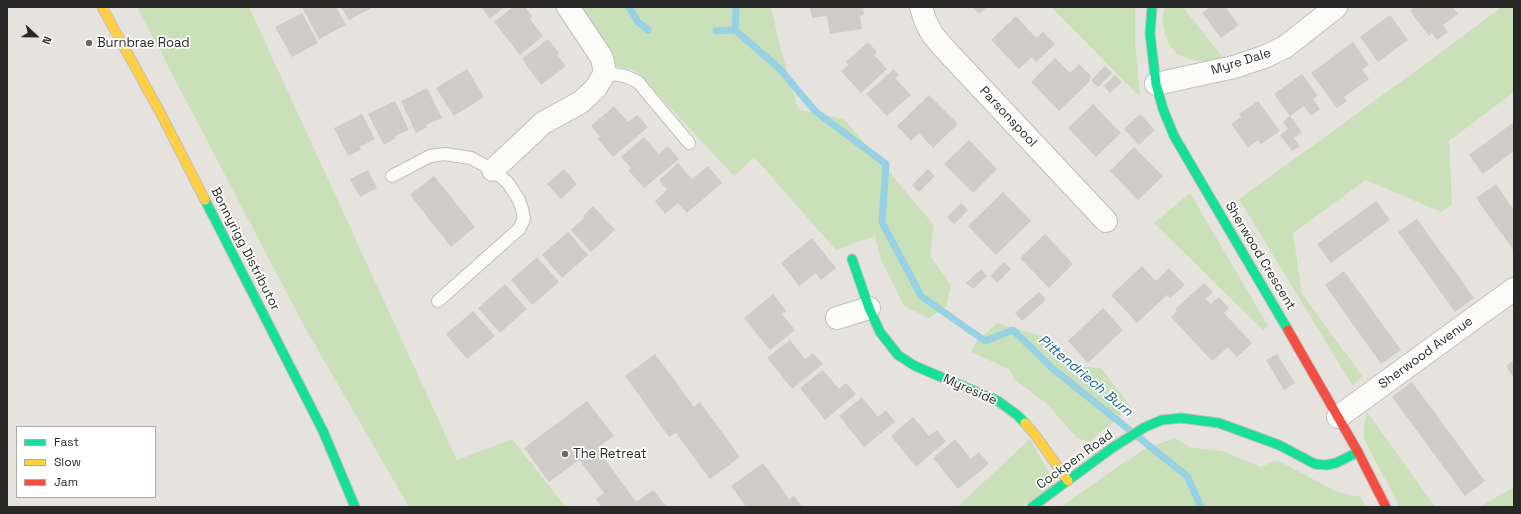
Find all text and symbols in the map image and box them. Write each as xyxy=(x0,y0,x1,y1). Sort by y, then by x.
north arrow xyxy=(16,16,56,56)
text: N xyxy=(39,34,55,47)
place label: Burnbrae Road xyxy=(97,35,190,51)
marker: Burnbrae Road xyxy=(84,38,94,48)
street label: Myre Dale xyxy=(1209,45,1273,79)
street label: Parsonspool xyxy=(976,83,1040,151)
street label: Bonnyrigg Distributor xyxy=(207,185,283,313)
street label: Sherwood Crescent xyxy=(1222,199,1298,313)
street label: Sherwood Avenue xyxy=(1376,314,1476,392)
water label: Pittendriech Burn xyxy=(1034,332,1136,420)
street label: Myreside xyxy=(940,371,1000,409)
legend xyxy=(16,426,156,498)
street label: Cockpen Road xyxy=(1034,427,1116,493)
text: Fast xyxy=(54,434,79,450)
place label: The Retreat xyxy=(573,446,647,462)
marker: The Retreat xyxy=(560,449,570,459)
text: Slow xyxy=(54,454,81,470)
text: Jam xyxy=(54,474,78,490)

